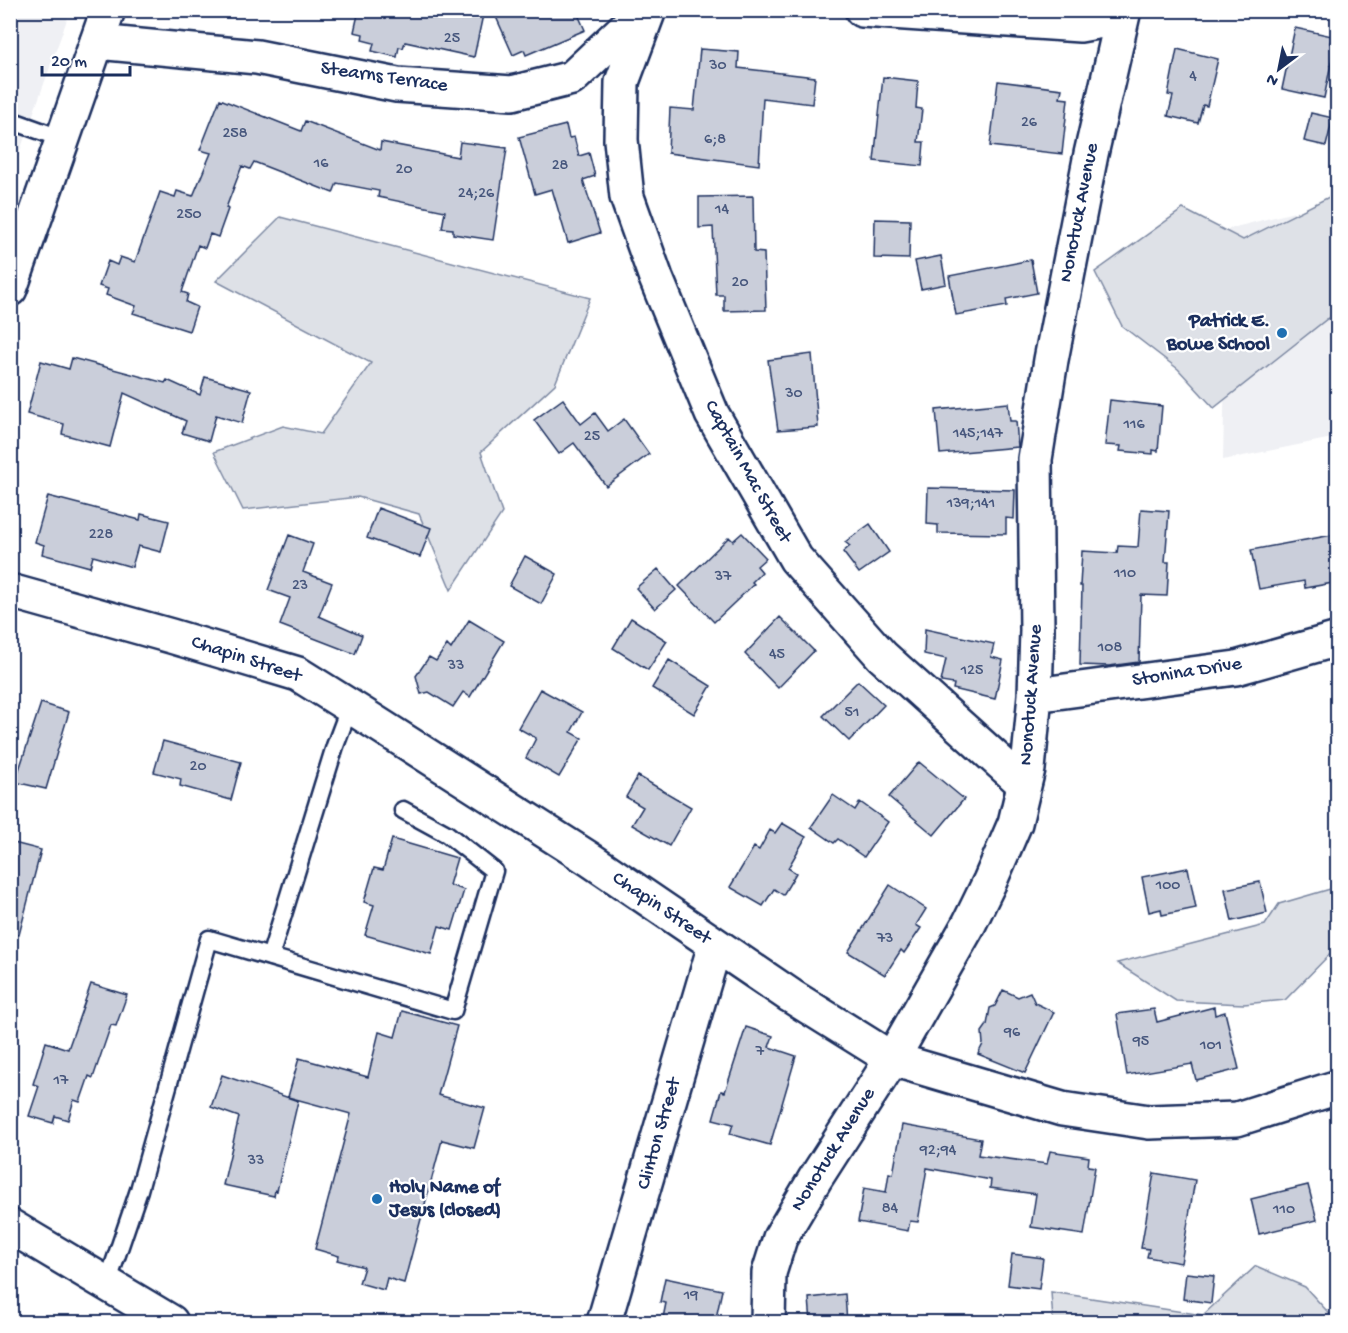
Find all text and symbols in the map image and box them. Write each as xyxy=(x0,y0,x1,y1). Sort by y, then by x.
house number: 25 xyxy=(444,30,460,49)
scale bar xyxy=(42,39,130,77)
north arrow xyxy=(1249,39,1309,99)
text: 20 m xyxy=(51,52,87,73)
house number: 30 xyxy=(708,57,727,76)
street label: Stearns Terrace xyxy=(319,58,450,98)
house number: 4 xyxy=(1189,68,1197,87)
text: N xyxy=(1263,68,1282,90)
house number: 26 xyxy=(1021,114,1038,133)
house number: 258 xyxy=(222,125,248,144)
house number: 6;8 xyxy=(704,131,726,150)
street label: Nonotuck Avenue xyxy=(1055,141,1105,285)
house number: 16 xyxy=(313,155,329,174)
house number: 28 xyxy=(552,157,569,176)
house number: 20 xyxy=(396,161,412,180)
house number: 24;26 xyxy=(458,185,495,204)
house number: 14 xyxy=(714,201,729,220)
house number: 250 xyxy=(176,206,202,225)
house number: 20 xyxy=(732,274,748,293)
place label: Patrick E. Bowe School xyxy=(1166,311,1271,357)
marker: Patrick E. Bowe School xyxy=(1275,326,1289,340)
house number: 30 xyxy=(784,385,803,404)
street label: Captain Mac Street xyxy=(698,397,797,549)
house number: 116 xyxy=(1122,416,1145,435)
house number: 145;147 xyxy=(952,425,1004,444)
house number: 25 xyxy=(584,428,600,447)
house number: 139;141 xyxy=(946,495,995,514)
house number: 228 xyxy=(89,526,113,545)
house number: 110 xyxy=(1113,565,1136,584)
house number: 37 xyxy=(714,568,732,587)
house number: 23 xyxy=(292,577,308,596)
street label: Nonotuck Avenue xyxy=(1016,623,1048,766)
street label: Chapin Street xyxy=(188,631,306,689)
house number: 108 xyxy=(1097,639,1122,658)
house number: 45 xyxy=(769,646,785,665)
street label: Stonina Drive xyxy=(1131,653,1244,693)
house number: 33 xyxy=(447,657,464,676)
house number: 125 xyxy=(960,662,983,681)
house number: 51 xyxy=(845,704,859,723)
house number: 20 xyxy=(190,758,206,777)
street label: Chapin Street xyxy=(607,867,716,952)
house number: 100 xyxy=(1155,877,1180,896)
house number: 73 xyxy=(876,930,893,949)
house number: 96 xyxy=(1003,1024,1021,1043)
house number: 95 xyxy=(1132,1033,1149,1052)
house number: 101 xyxy=(1199,1037,1222,1056)
house number: 7 xyxy=(755,1043,765,1062)
house number: 17 xyxy=(53,1072,69,1091)
street label: Clinton Street xyxy=(633,1074,687,1193)
street label: Nonotuck Avenue xyxy=(787,1083,882,1216)
house number: 92;94 xyxy=(919,1142,957,1161)
house number: 33 xyxy=(247,1152,264,1171)
place label: Holy Name of Jesus (closed) xyxy=(388,1177,502,1223)
marker: Holy Name of Jesus (closed) xyxy=(370,1192,384,1206)
house number: 84 xyxy=(882,1200,899,1219)
house number: 110 xyxy=(1272,1201,1295,1220)
house number: 19 xyxy=(683,1287,698,1306)

